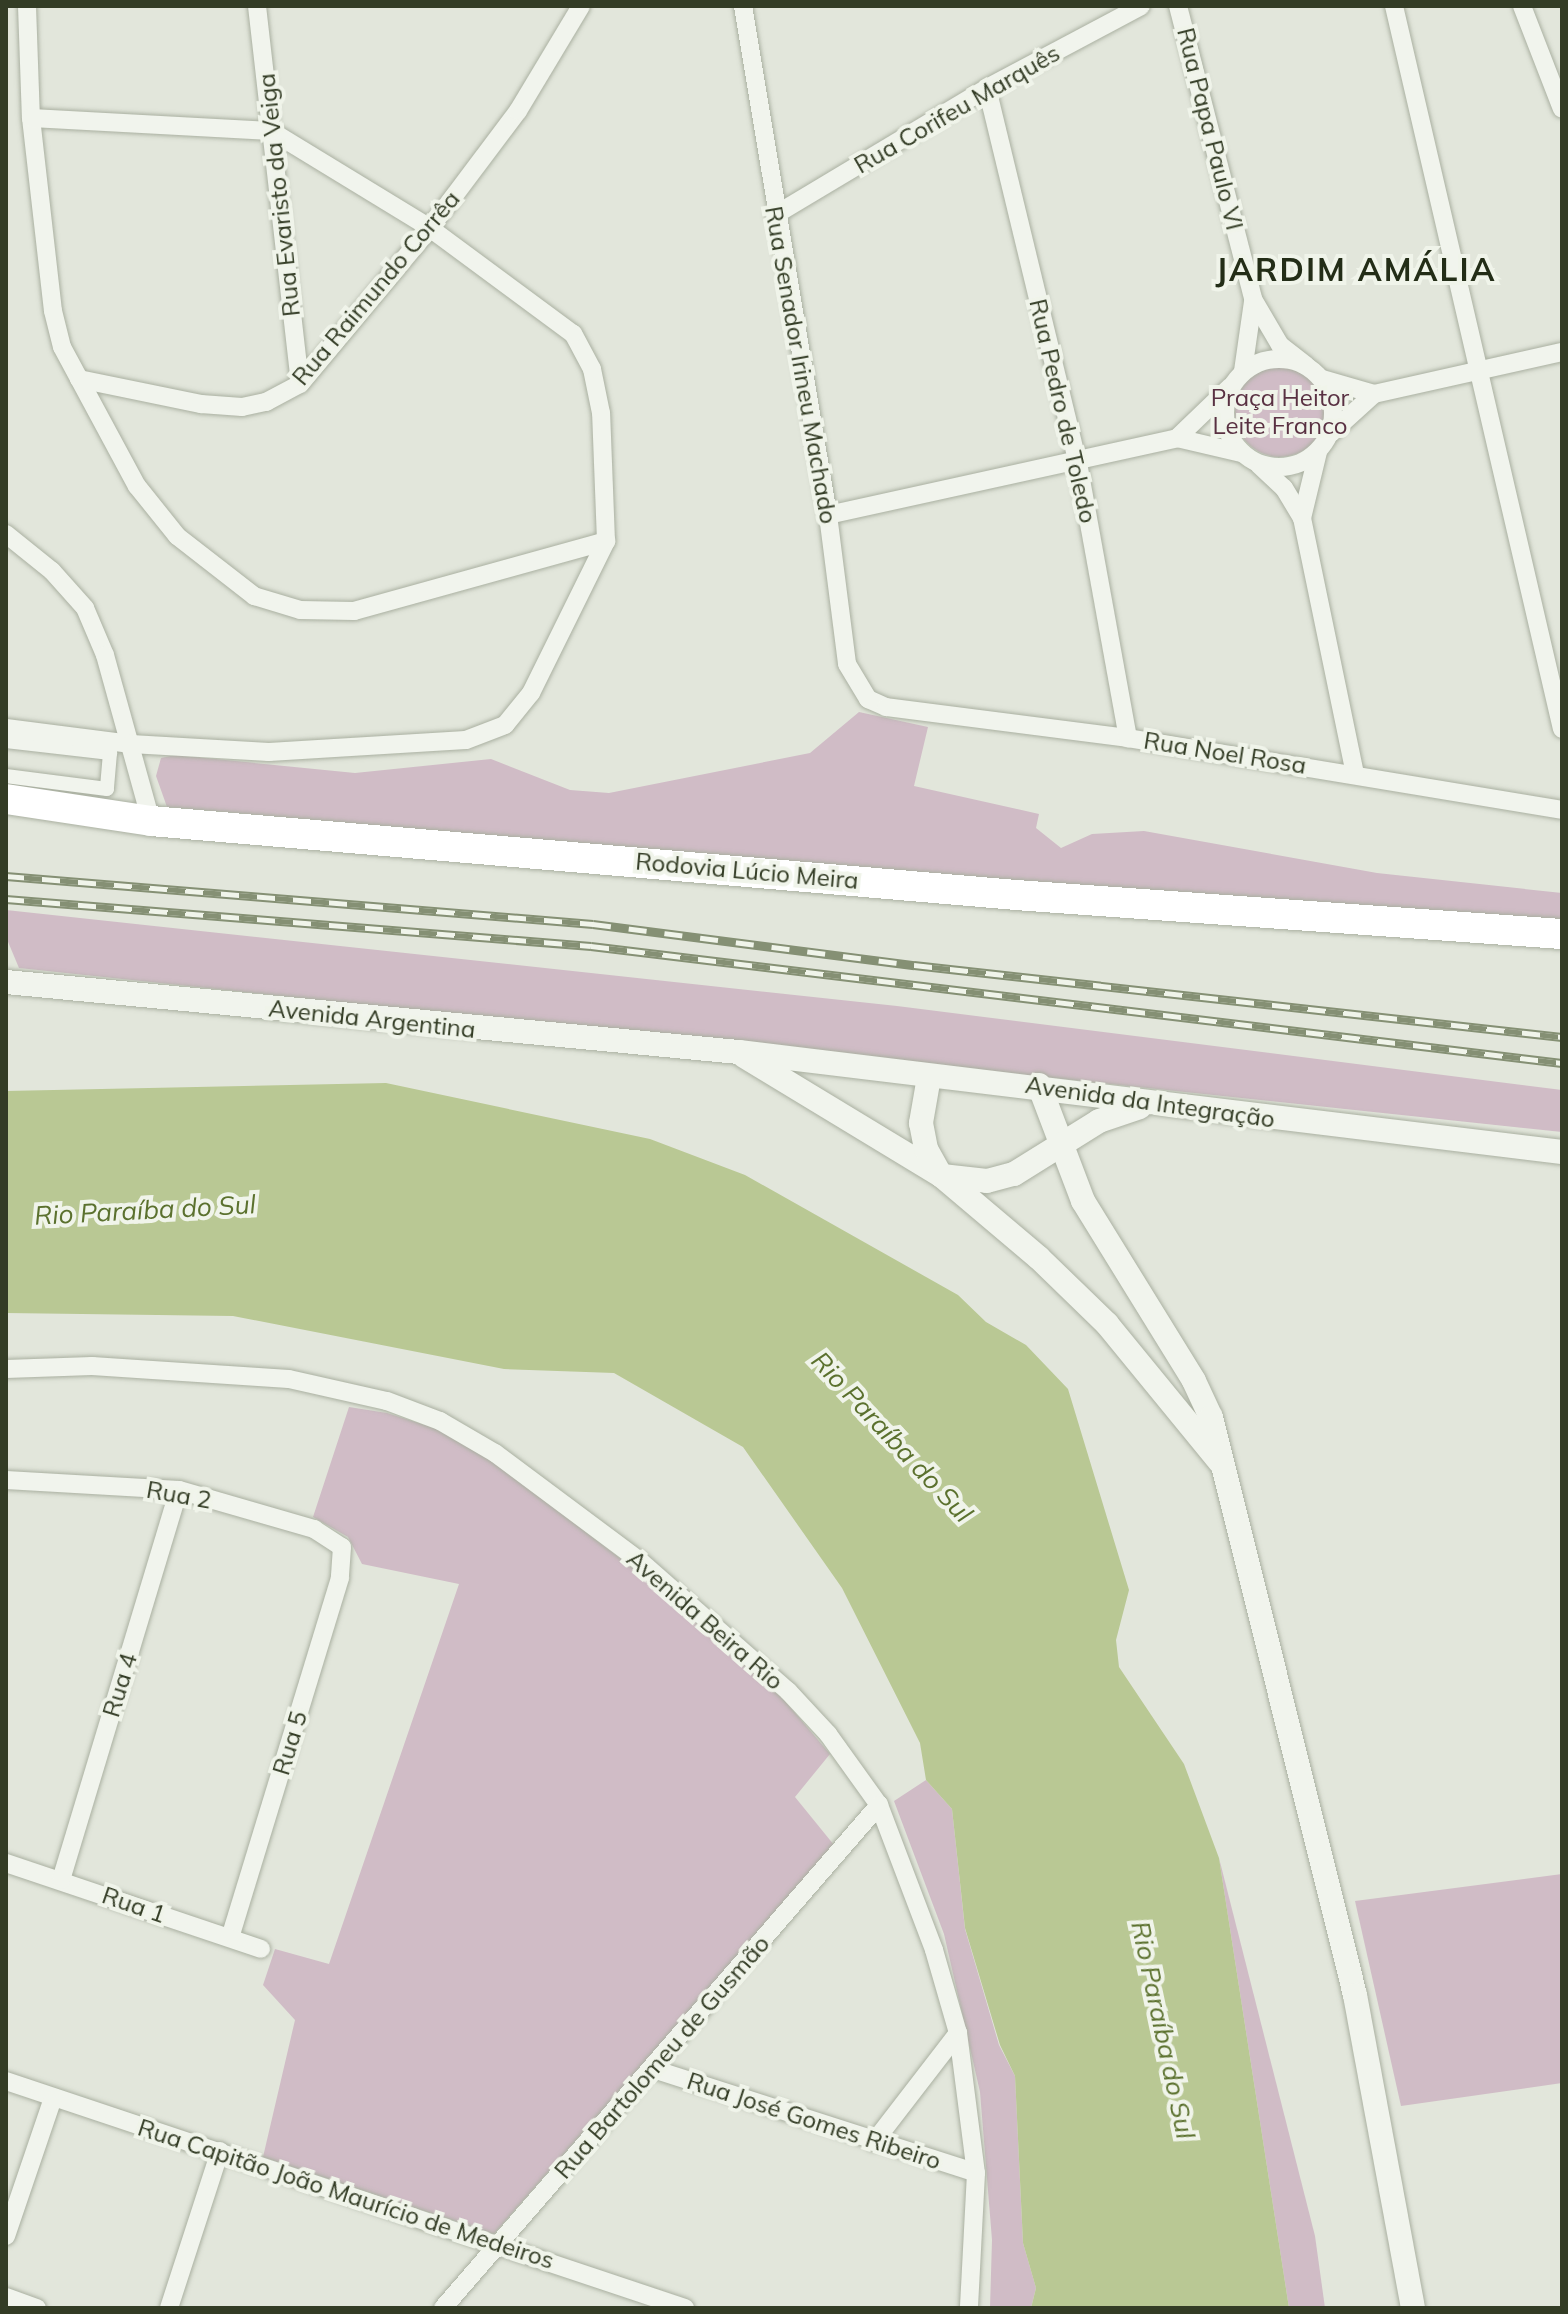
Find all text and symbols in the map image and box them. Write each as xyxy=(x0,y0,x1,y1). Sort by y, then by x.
street label: Rua Papa Paulo VI xyxy=(1171,25,1249,233)
street label: Rua Corifeu Marquês xyxy=(849,38,1065,180)
street label: Rua Evaristo da Veiga xyxy=(252,72,306,318)
street label: Rua Raimundo Corrêa xyxy=(286,185,466,391)
street label: Rua Senador Irineu Machado xyxy=(759,204,843,526)
district label: JARDIM AMÁLIA xyxy=(1216,250,1496,288)
street label: Rua Pedro de Toledo xyxy=(1023,296,1103,526)
park label: Praça Heitor Leite Franco xyxy=(1211,384,1349,440)
street label: Rua Noel Rosa xyxy=(1142,726,1308,780)
street label: Rodovia Lúcio Meira xyxy=(634,847,860,895)
street label: Avenida Argentina xyxy=(267,994,477,1044)
street label: Avenida da Integração xyxy=(1023,1070,1277,1134)
water label: Rio Paraíba do Sul xyxy=(34,1189,256,1231)
water label: Rio Paraíba do Sul xyxy=(805,1345,979,1529)
street label: Rua 2 xyxy=(144,1475,214,1515)
street label: Avenida Beira Rio xyxy=(621,1544,789,1696)
street label: Rua 4 xyxy=(97,1649,143,1721)
street label: Rua 5 xyxy=(267,1707,313,1779)
street label: Rua 1 xyxy=(98,1881,170,1929)
water label: Rio Paraíba do Sul xyxy=(1125,1918,1201,2142)
street label: Rua Bartolomeu de Gusmão xyxy=(548,1929,776,2185)
street label: Rua José Gomes Ribeiro xyxy=(683,2066,945,2176)
street label: Rua Capitão João Maurício de Medeiros xyxy=(134,2113,558,2275)

